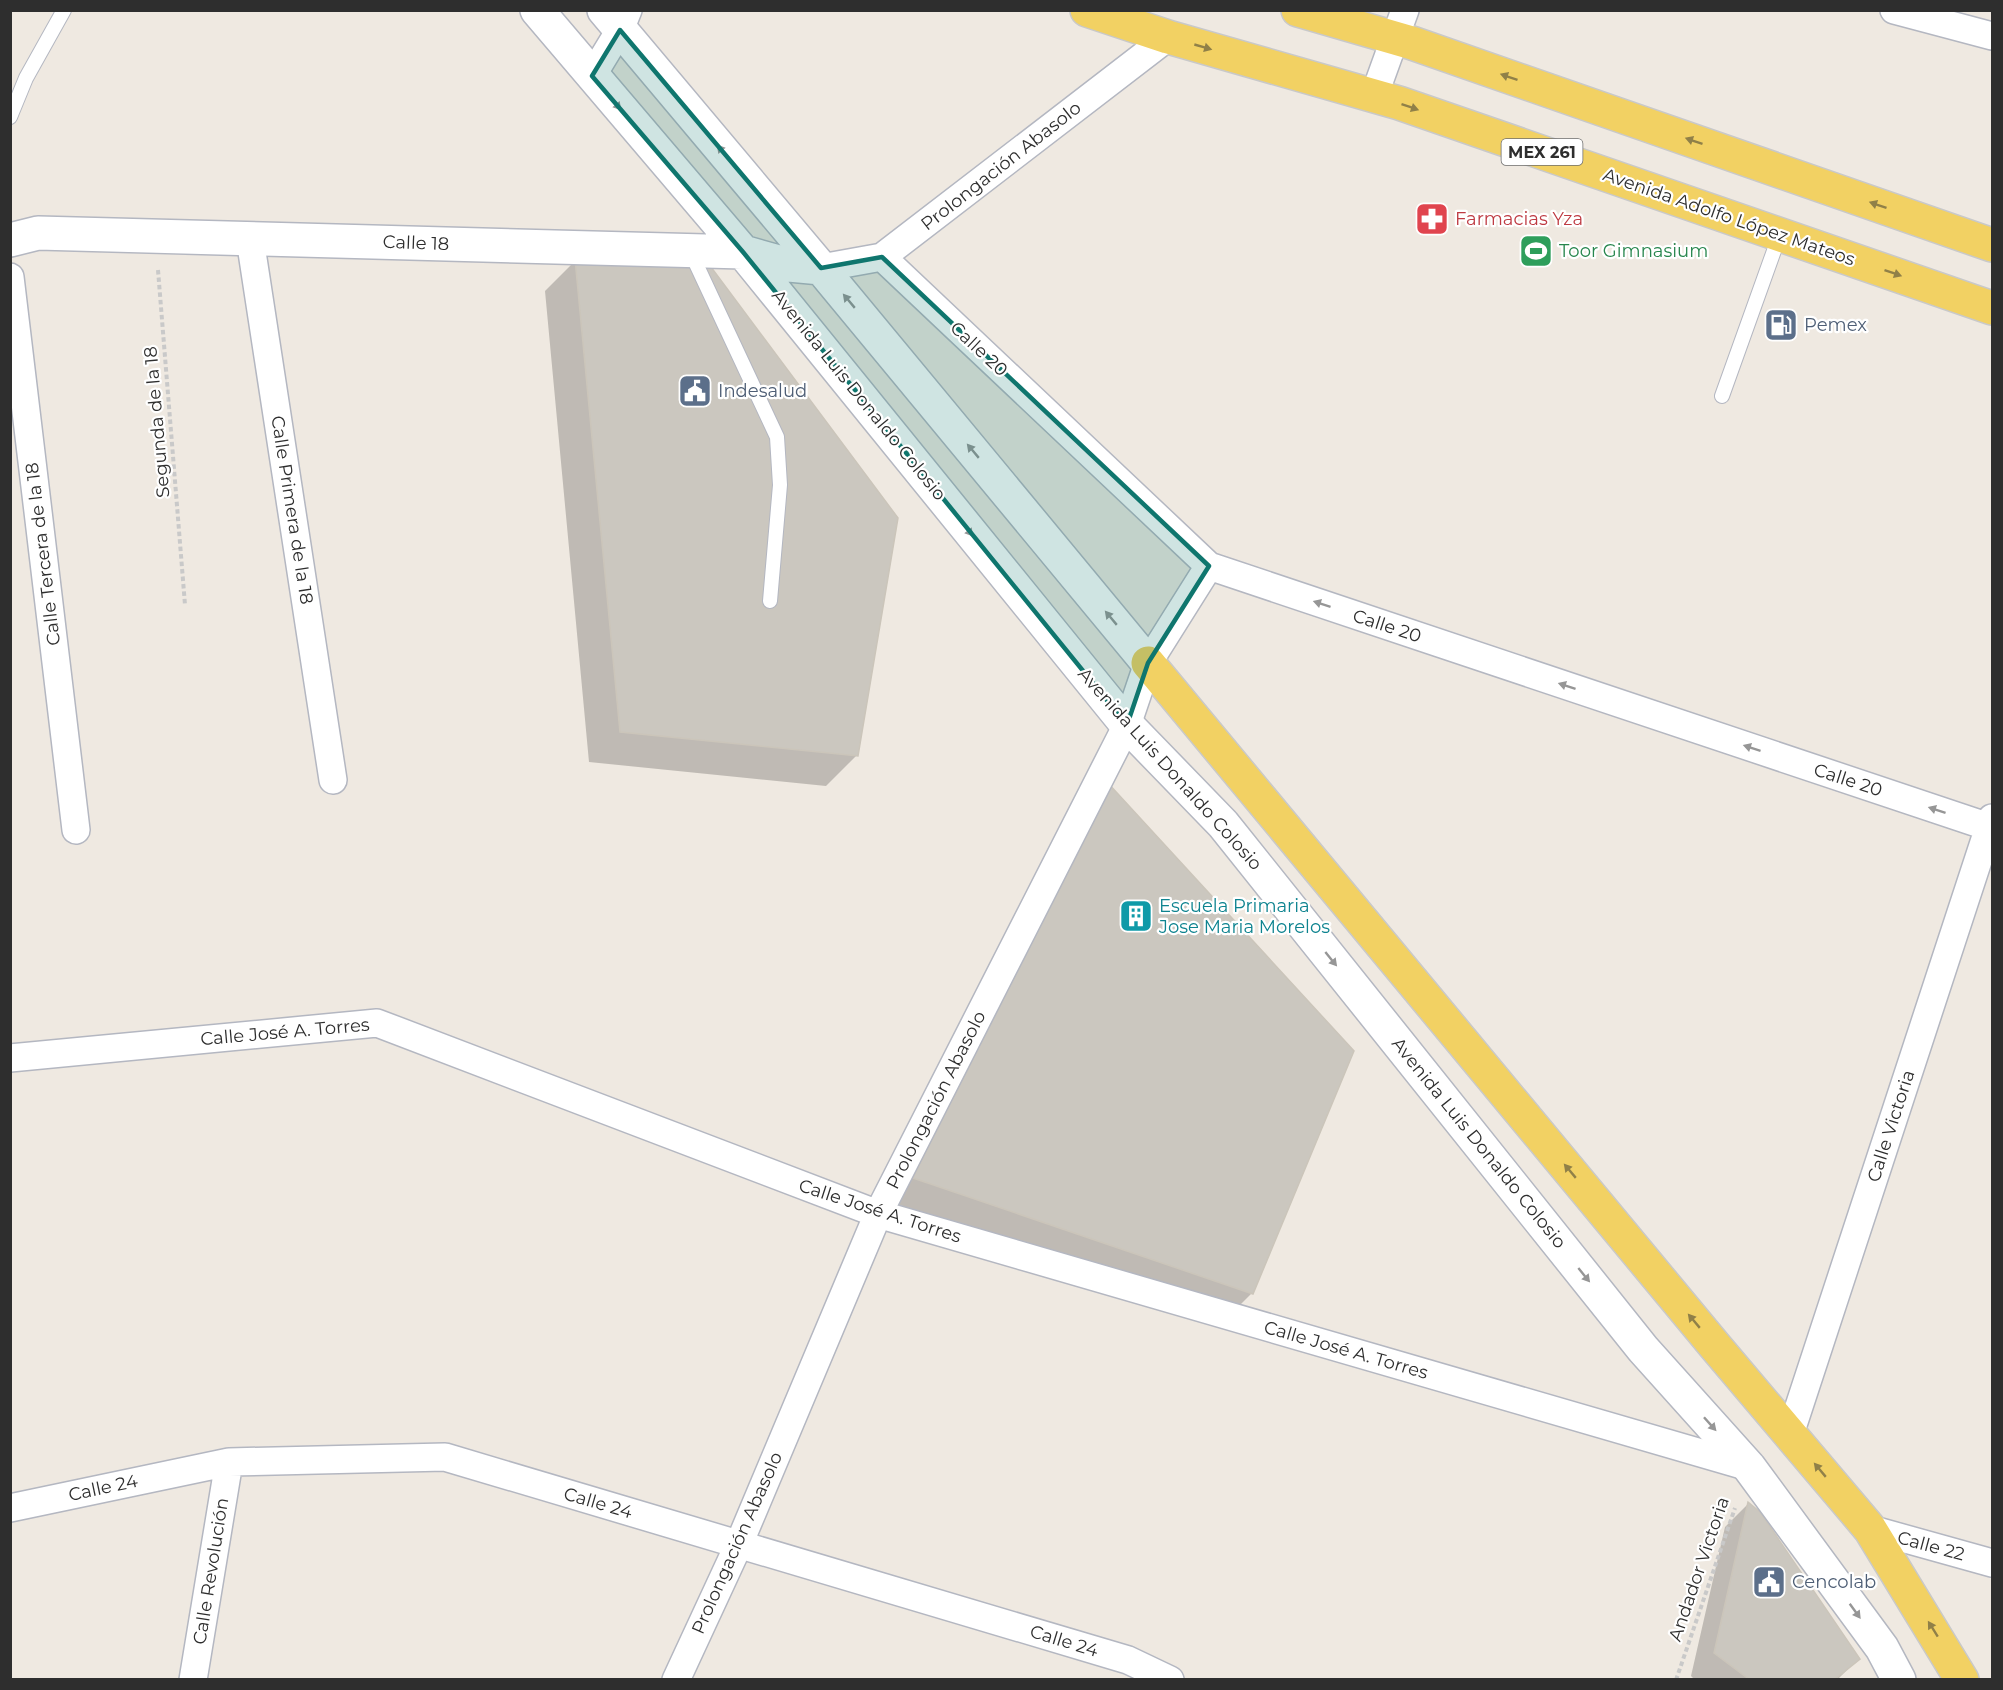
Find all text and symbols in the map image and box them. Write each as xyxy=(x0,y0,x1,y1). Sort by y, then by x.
one-way arrow xyxy=(1194,43,1212,52)
one-way arrow xyxy=(1500,72,1518,82)
one-way arrow xyxy=(608,95,621,110)
street label: Prolongación Abasolo xyxy=(917,97,1085,235)
one-way arrow xyxy=(1401,103,1419,112)
one-way arrow xyxy=(1684,136,1702,146)
road number: MEX 261 xyxy=(1502,139,1582,165)
one-way arrow xyxy=(717,144,730,160)
street label: Avenida Adolfo López Mateos xyxy=(1600,163,1858,271)
one-way arrow xyxy=(1869,200,1887,210)
pharmacy icon: Farmacias Yza xyxy=(1414,201,1450,237)
place label: Farmacias Yza xyxy=(1455,208,1583,230)
street label: Calle 18 xyxy=(382,231,450,255)
sports icon: Toor Gimnasium xyxy=(1518,233,1554,269)
place label: Toor Gimnasium xyxy=(1559,240,1708,262)
one-way arrow xyxy=(1884,269,1902,279)
street label: Avenida Luis Donaldo Colosio xyxy=(767,285,951,505)
one-way arrow xyxy=(843,294,856,309)
fuel station icon: Pemex xyxy=(1763,307,1799,343)
place label: Pemex xyxy=(1804,314,1867,336)
street label: Calle 20 xyxy=(946,317,1012,381)
street label: Segunda de la 18 xyxy=(139,345,175,499)
public building icon: Indesalud xyxy=(677,373,713,409)
place label: Indesalud xyxy=(718,380,807,402)
street label: Calle Primera de la 18 xyxy=(266,414,318,606)
one-way arrow xyxy=(967,444,980,459)
street label: Calle Tercera de la 18 xyxy=(21,461,65,647)
one-way arrow xyxy=(960,521,973,536)
one-way arrow xyxy=(1313,599,1331,609)
street label: Calle 20 xyxy=(1350,605,1424,647)
one-way arrow xyxy=(1104,610,1117,626)
street label: Avenida Luis Donaldo Colosio xyxy=(1073,663,1267,875)
one-way arrow xyxy=(1558,681,1576,690)
one-way arrow xyxy=(1743,742,1761,752)
street label: Calle 20 xyxy=(1811,759,1885,801)
one-way arrow xyxy=(1928,804,1946,814)
place label: Escuela Primaria Jose Maria Morelos xyxy=(1158,895,1330,938)
building icon: Escuela Primaria Jose Maria Morelos xyxy=(1118,898,1154,934)
one-way arrow xyxy=(1324,951,1336,966)
street label: Prolongación Abasolo xyxy=(881,1007,991,1193)
street label: Calle José A. Torres xyxy=(200,1014,371,1050)
street label: Avenida Luis Donaldo Colosio xyxy=(1387,1033,1571,1253)
street label: Calle Victoria xyxy=(1863,1067,1919,1185)
one-way arrow xyxy=(1563,1163,1576,1179)
street label: Calle José A. Torres xyxy=(796,1174,964,1248)
one-way arrow xyxy=(1577,1267,1590,1283)
one-way arrow xyxy=(1688,1313,1701,1329)
street label: Calle José A. Torres xyxy=(1261,1316,1431,1384)
one-way arrow xyxy=(1703,1416,1716,1431)
street label: Prolongación Abasolo xyxy=(687,1449,787,1637)
one-way arrow xyxy=(1814,1462,1827,1478)
street label: Calle 24 xyxy=(66,1470,140,1506)
street label: Calle 24 xyxy=(561,1483,635,1523)
street label: Andador Victoria xyxy=(1664,1494,1734,1644)
street label: Calle Revolución xyxy=(189,1496,233,1646)
street label: Calle 22 xyxy=(1895,1526,1967,1566)
public building icon: Cencolab xyxy=(1751,1564,1787,1600)
place label: Cencolab xyxy=(1792,1571,1876,1593)
one-way arrow xyxy=(1848,1604,1860,1619)
street label: Calle 24 xyxy=(1027,1620,1101,1662)
one-way arrow xyxy=(1927,1621,1938,1637)

